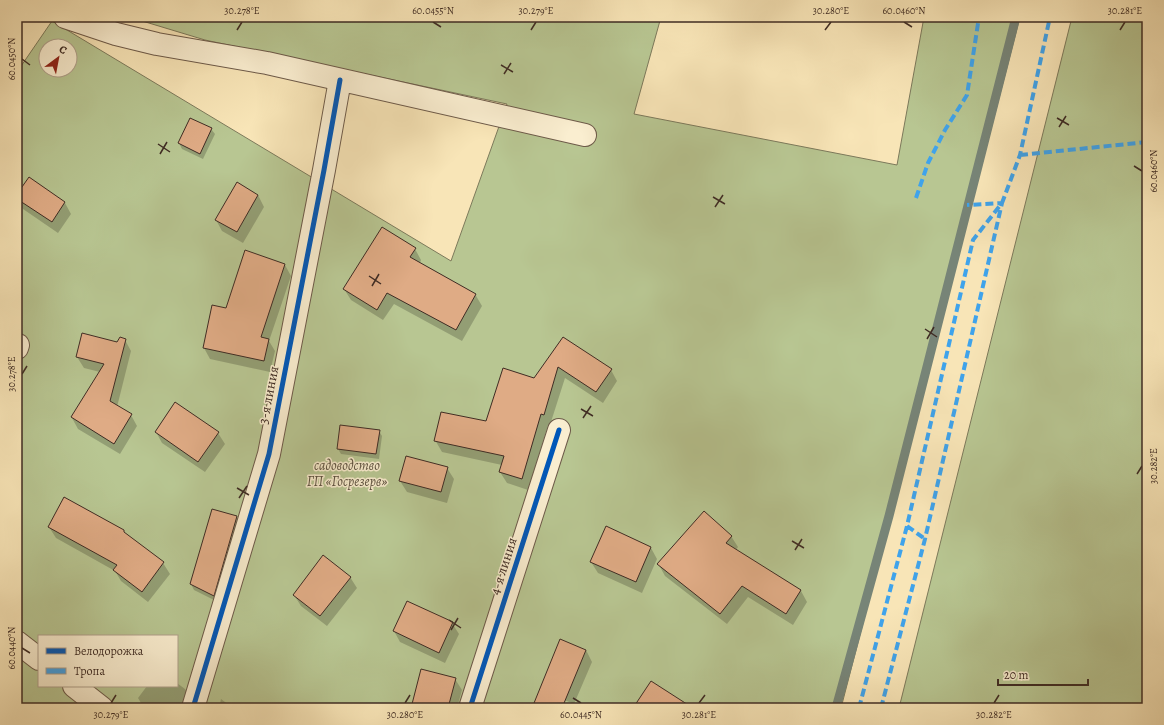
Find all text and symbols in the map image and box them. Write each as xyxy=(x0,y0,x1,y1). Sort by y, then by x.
text: 30.278°E xyxy=(224,4,260,17)
text: 60.0455°N xyxy=(412,4,454,17)
text: 30.279°E xyxy=(519,4,554,17)
text: 30.280°E xyxy=(813,4,849,17)
text: 60.0460°N xyxy=(882,4,926,17)
text: 30.281°E xyxy=(1108,4,1142,17)
text: 60.0450°N xyxy=(5,38,18,80)
north arrow xyxy=(38,38,78,78)
text: С xyxy=(56,42,70,58)
text: 60.0460°N xyxy=(1147,149,1160,193)
text: 30.278°E xyxy=(5,356,18,392)
street label: 3-я линия xyxy=(254,364,283,426)
text: 30.282°E xyxy=(1147,448,1160,484)
park label: садоводство ГП «Госрезерв» xyxy=(307,456,388,491)
street label: 4-я линия xyxy=(485,535,522,597)
text: 60.0440°N xyxy=(5,627,18,669)
legend xyxy=(38,635,178,687)
text: Велодорожка xyxy=(74,643,144,659)
scale bar xyxy=(998,661,1088,687)
text: Тропа xyxy=(74,663,105,679)
text: 20 m xyxy=(1004,667,1028,683)
text: 30.279°E xyxy=(94,708,129,721)
text: 30.280°E xyxy=(387,708,423,721)
text: 60.0445°N xyxy=(560,708,602,721)
text: 30.281°E xyxy=(682,708,716,721)
text: 30.282°E xyxy=(976,708,1012,721)

